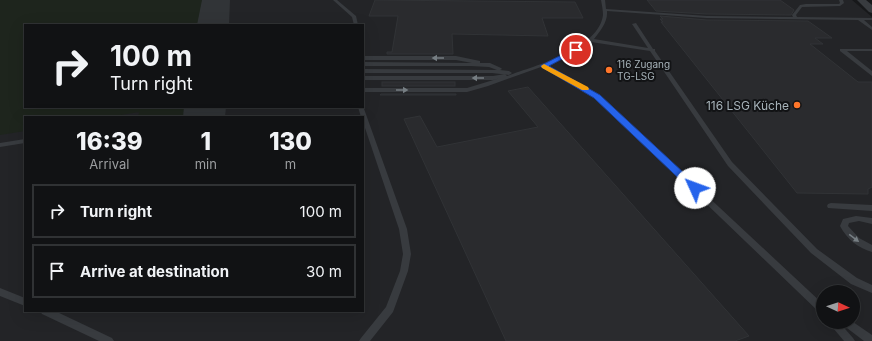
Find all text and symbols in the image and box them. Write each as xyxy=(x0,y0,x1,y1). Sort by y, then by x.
pin xyxy=(559,33,593,67)
text: 100 m xyxy=(110,39,192,73)
icon: arrive xyxy=(565,39,587,61)
icon: right xyxy=(44,40,96,92)
one-way arrow xyxy=(431,55,444,61)
place label: 116 Zugang TG-LSG xyxy=(617,58,670,82)
marker: 116 Zugang TG-LSG xyxy=(604,65,614,75)
text: Turn right xyxy=(110,73,193,94)
one-way arrow xyxy=(471,75,484,81)
one-way arrow xyxy=(396,87,409,93)
place label: 116 LSG Küche xyxy=(706,98,789,113)
marker: 116 LSG Küche xyxy=(792,100,802,110)
text: 16:39 xyxy=(76,127,143,156)
text: 1 xyxy=(200,127,211,156)
text: 130 xyxy=(269,127,312,156)
text: Arrival xyxy=(89,156,129,172)
text: min xyxy=(195,156,217,172)
text: m xyxy=(285,156,296,172)
position arrow xyxy=(674,167,716,209)
icon: right xyxy=(46,200,68,222)
text: Turn right xyxy=(80,202,152,221)
text: 100 m xyxy=(300,202,342,221)
one-way arrow xyxy=(849,234,860,243)
icon: arrive xyxy=(46,260,68,282)
text: Arrive at destination xyxy=(80,262,229,281)
text: 30 m xyxy=(306,262,342,281)
north arrow xyxy=(816,285,860,329)
map controls xyxy=(816,285,860,329)

